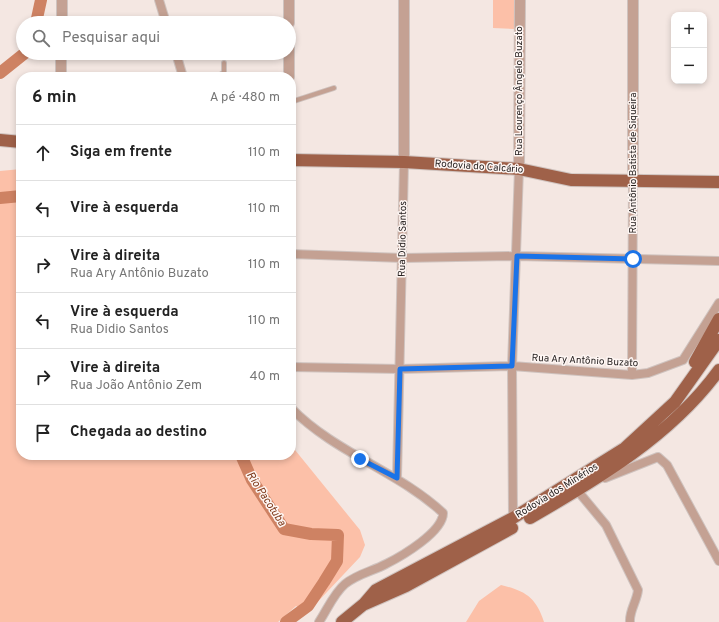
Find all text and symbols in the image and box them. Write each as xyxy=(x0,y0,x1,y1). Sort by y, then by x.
map controls xyxy=(671,12,707,84)
button: + xyxy=(671,12,707,48)
search box xyxy=(16,16,296,60)
street label: Rua Lourenço Ângelo Buzato xyxy=(513,26,526,156)
icon: search xyxy=(30,27,52,49)
text: Pesquisar aqui xyxy=(62,29,160,48)
button: − xyxy=(671,48,707,84)
text: 6 min xyxy=(32,87,76,109)
text: A pé · 480 m xyxy=(210,90,280,106)
street label: Rua Antônio Batista de Siqueira xyxy=(627,93,640,233)
icon: ahead xyxy=(32,142,54,164)
text: Siga em frente xyxy=(70,143,172,162)
text: 110 m xyxy=(248,145,280,161)
street label: Rodovia do Calcário xyxy=(434,157,524,177)
icon: left xyxy=(32,198,54,220)
text: Vire à esquerda xyxy=(70,199,179,218)
text: 110 m xyxy=(248,201,280,217)
street label: Rua Didio Santos xyxy=(396,201,410,277)
text: Vire à direita xyxy=(70,247,160,266)
route start xyxy=(624,250,642,268)
icon: right xyxy=(32,254,54,276)
text: 110 m xyxy=(248,257,280,273)
text: Rua Ary Antônio Buzato xyxy=(70,266,209,282)
text: Vire à esquerda xyxy=(70,303,179,322)
icon: left xyxy=(32,310,54,332)
text: 110 m xyxy=(248,313,280,329)
text: Rua Didio Santos xyxy=(70,322,169,338)
street label: Rua Ary Antônio Buzato xyxy=(531,352,639,370)
text: Vire à direita xyxy=(70,359,160,378)
icon: right xyxy=(32,366,54,388)
text: 40 m xyxy=(250,369,280,385)
text: Rua João Antônio Zem xyxy=(70,378,202,394)
icon: arrive xyxy=(32,422,54,444)
text: Chegada ao destino xyxy=(70,423,207,442)
route end xyxy=(351,450,369,468)
street label: Rodovia dos Minérios xyxy=(513,460,601,522)
water label: Rio Pacotuba xyxy=(243,469,289,529)

